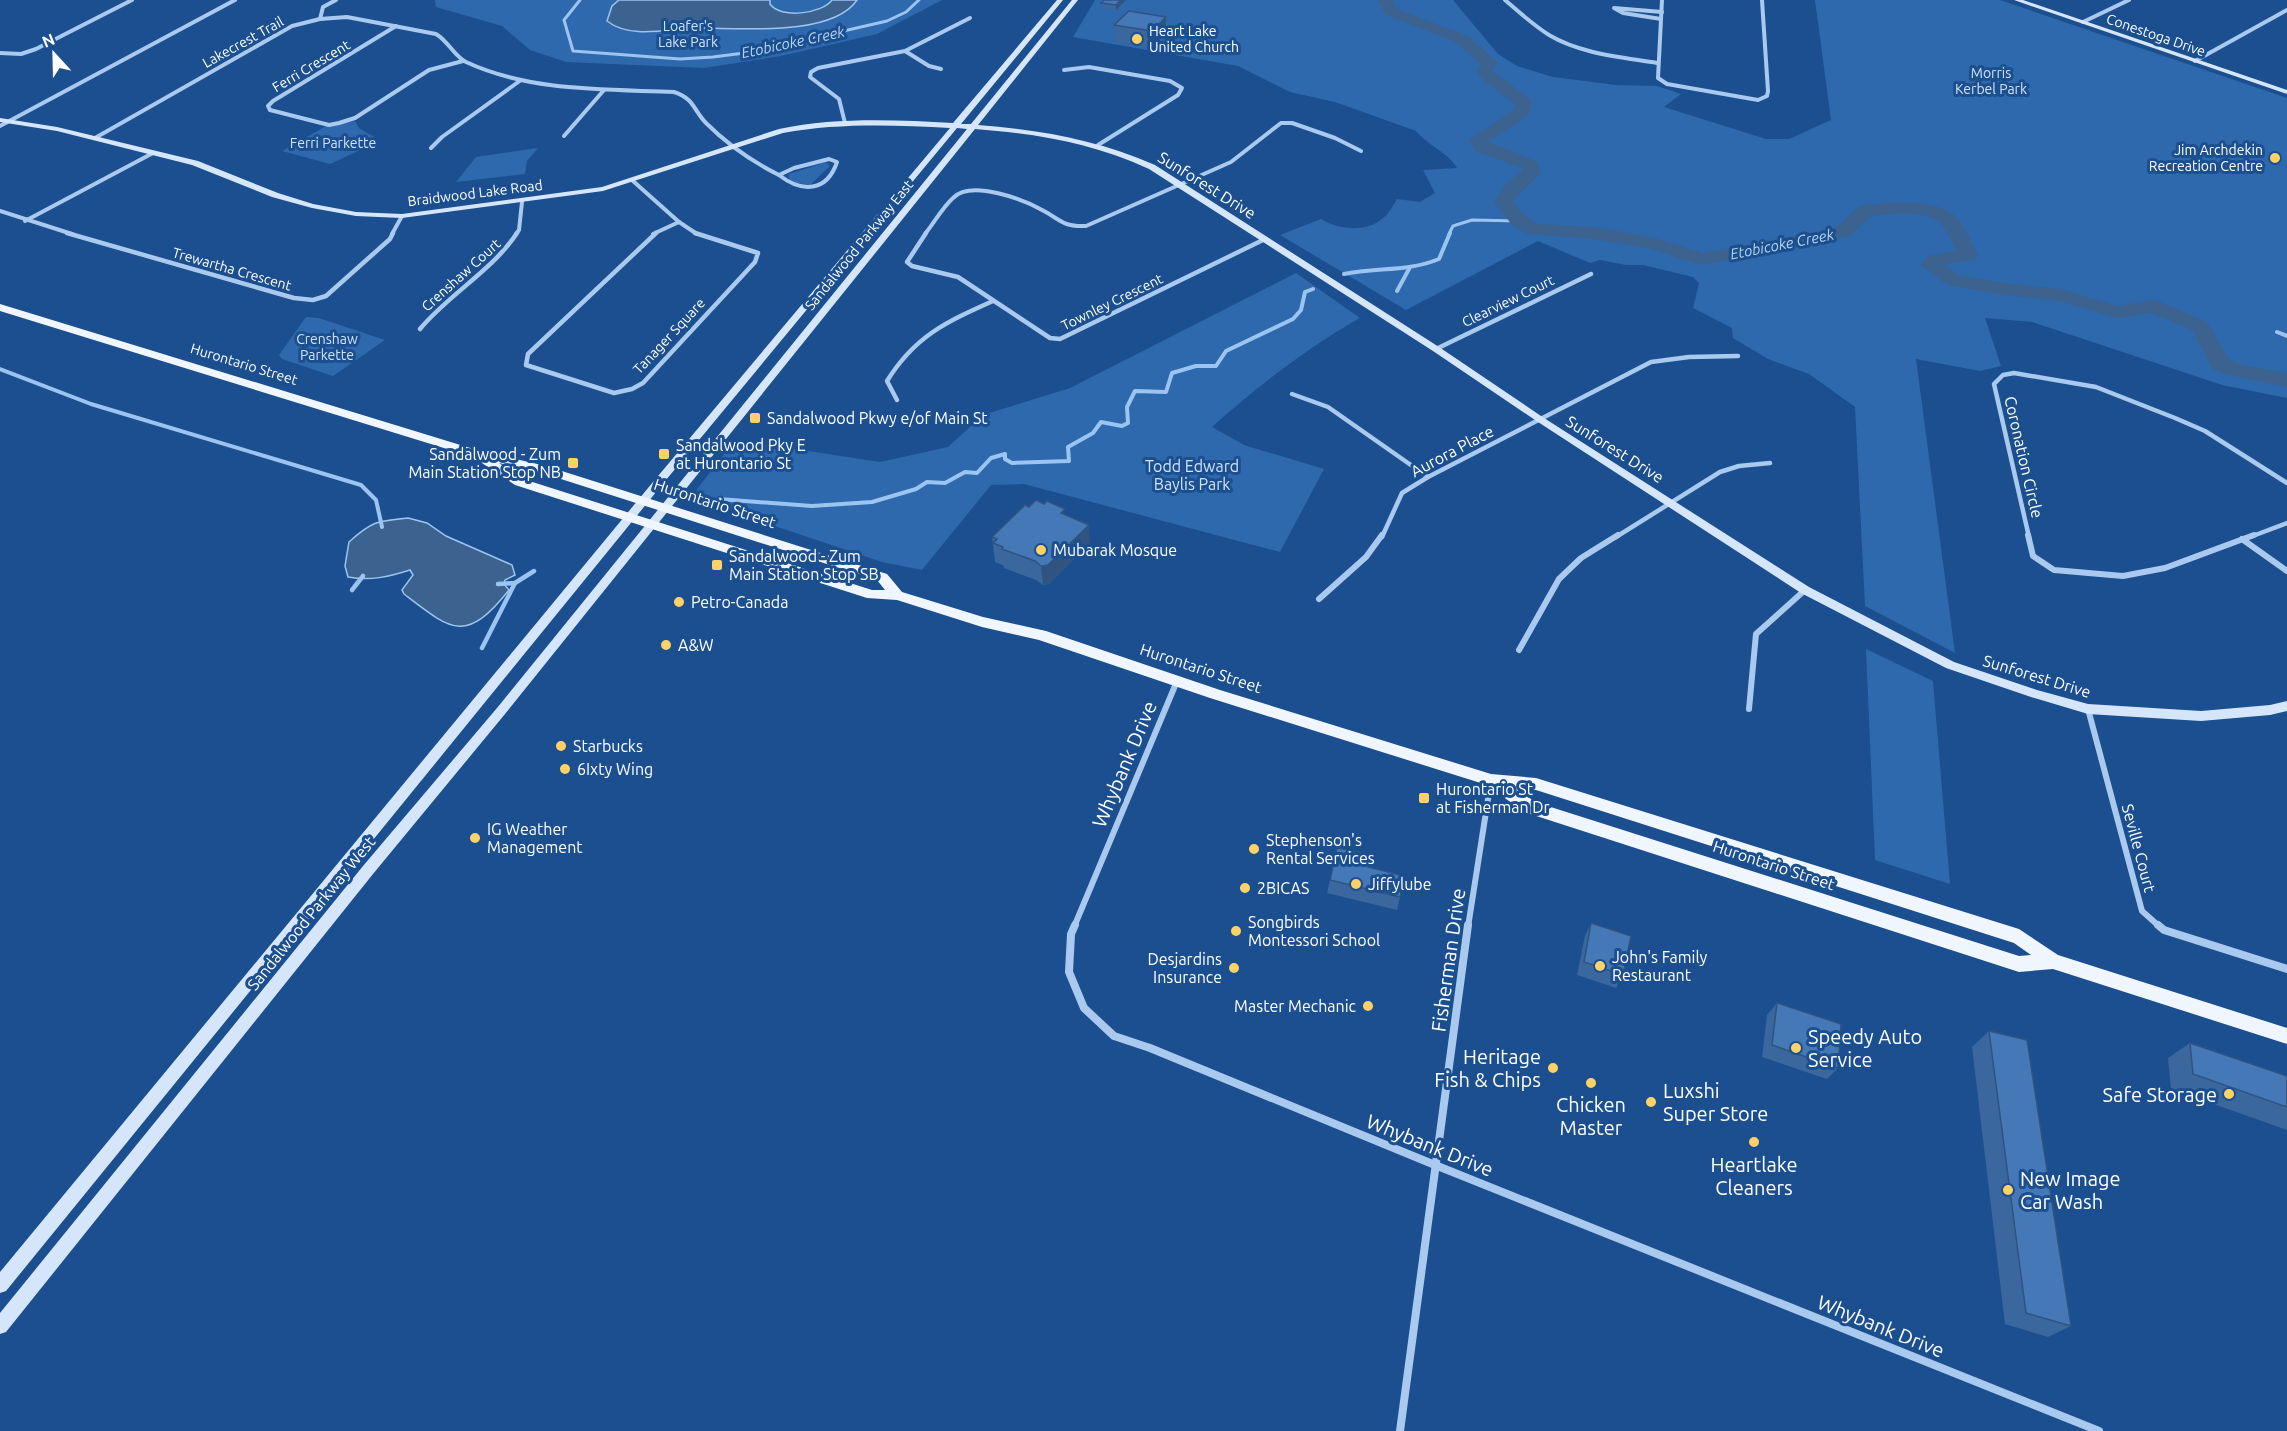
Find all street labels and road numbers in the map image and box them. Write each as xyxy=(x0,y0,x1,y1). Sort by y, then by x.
street label: Conestoga Drive xyxy=(2104,11,2208,59)
street label: Lakecrest Trail xyxy=(200,13,287,71)
street label: Ferri Crescent xyxy=(269,36,353,95)
street label: Sunforest Drive xyxy=(1155,148,1259,222)
street label: Sandalwood Parkway East xyxy=(802,176,917,313)
street label: Braidwood Lake Road xyxy=(407,177,543,209)
street label: Crenshaw Court xyxy=(418,235,504,315)
street label: Trewartha Crescent xyxy=(171,244,294,294)
street label: Townley Crescent xyxy=(1059,270,1166,333)
street label: Clearview Court xyxy=(1459,272,1557,330)
street label: Tanager Square xyxy=(630,295,708,377)
street label: Hurontario Street xyxy=(189,340,300,388)
street label: Coronation Circle xyxy=(2001,394,2047,520)
street label: Sunforest Drive xyxy=(1563,412,1667,486)
street label: Aurora Place xyxy=(1408,422,1496,480)
street label: Hurontario Street xyxy=(652,475,779,531)
street label: Hurontario Street xyxy=(1138,640,1265,696)
street label: Sunforest Drive xyxy=(1981,651,2093,701)
street label: Whybank Drive xyxy=(1087,698,1161,830)
street label: Seville Court xyxy=(2119,802,2160,895)
street label: Sandalwood Parkway West xyxy=(244,832,379,993)
street label: Hurontario Street xyxy=(1711,837,1838,893)
street label: Fisherman Drive xyxy=(1427,887,1469,1033)
street label: Whybank Drive xyxy=(1363,1109,1497,1181)
street label: Whybank Drive xyxy=(1814,1290,1948,1362)

